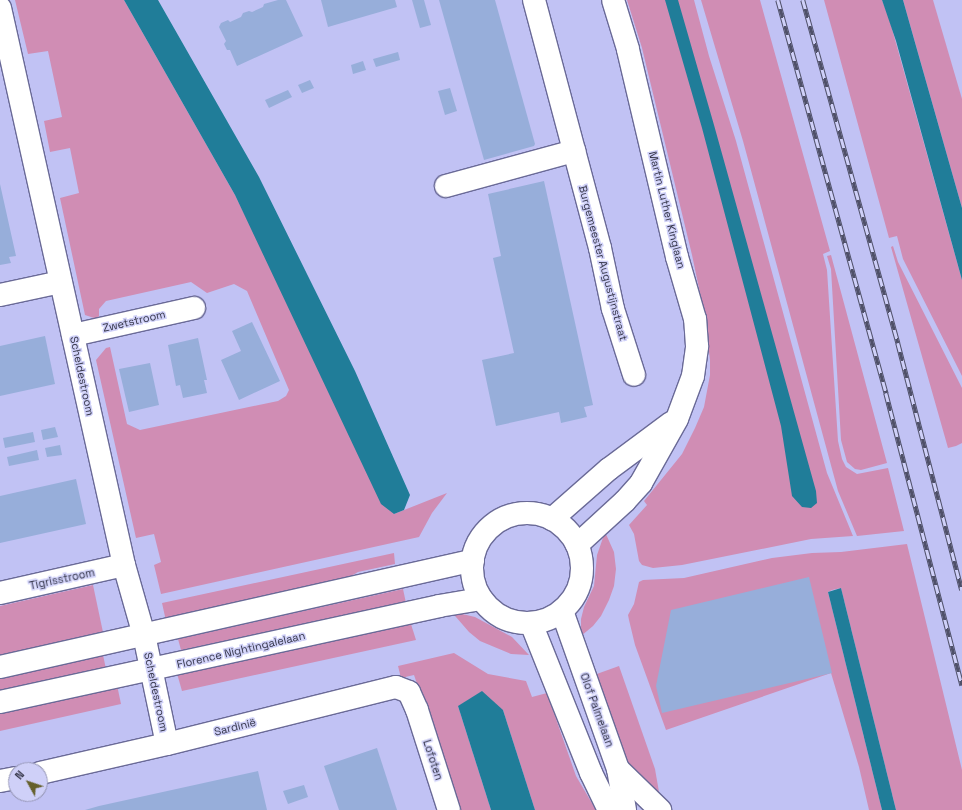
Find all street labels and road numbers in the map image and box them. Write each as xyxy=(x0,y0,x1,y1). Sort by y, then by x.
street label: Martin Luther Kinglaan xyxy=(646,150,688,270)
street label: Burgemeester Augustijnstraat xyxy=(576,184,630,342)
street label: Zwetstroom xyxy=(101,307,167,335)
street label: Scheldestroom xyxy=(67,335,97,417)
street label: Tigrisstroom xyxy=(28,566,96,592)
street label: Florence Nightingalelaan xyxy=(176,629,306,671)
street label: Scheldestroom xyxy=(141,651,171,733)
street label: Olof Palmelaan xyxy=(577,671,617,749)
street label: Sardinië xyxy=(213,715,257,739)
street label: Lofoten xyxy=(420,738,446,782)

